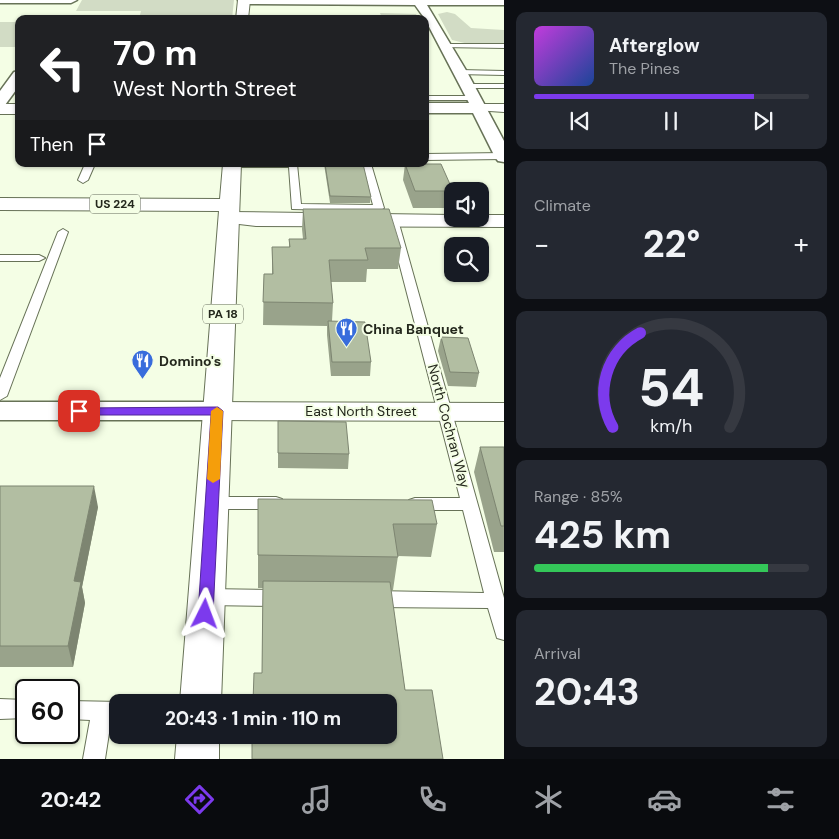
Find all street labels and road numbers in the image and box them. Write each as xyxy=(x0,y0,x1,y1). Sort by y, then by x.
road number: US 224 xyxy=(90,194,140,213)
road number: PA 18 xyxy=(203,304,243,324)
street label: North Cochran Way xyxy=(424,362,474,490)
street label: East North Street xyxy=(305,402,417,420)

